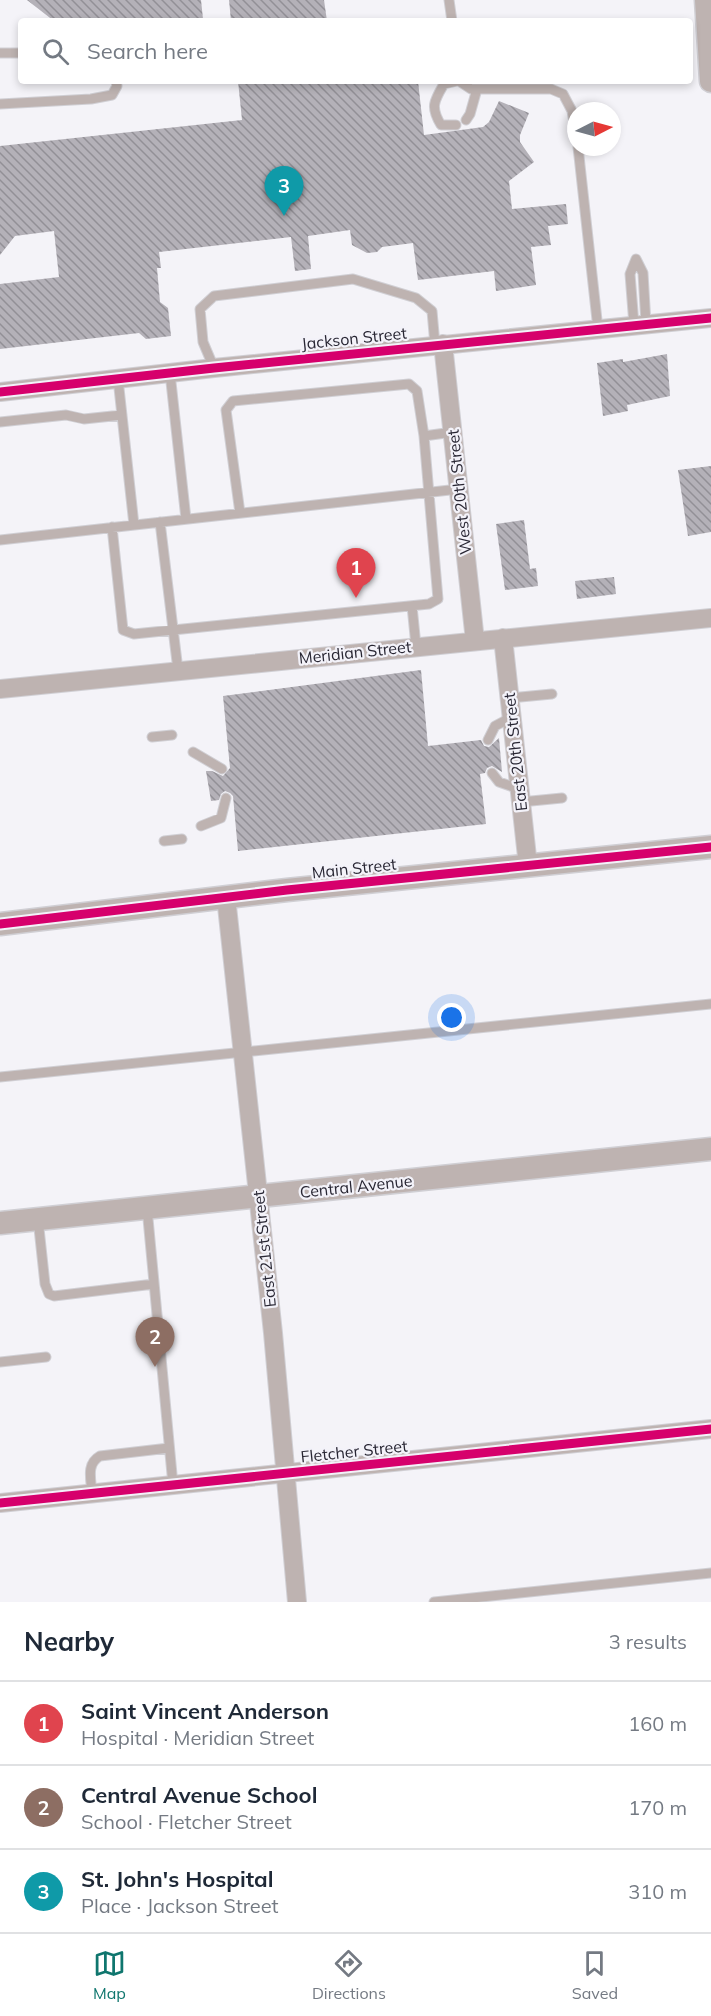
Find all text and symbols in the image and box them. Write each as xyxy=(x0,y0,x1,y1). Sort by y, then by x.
search box xyxy=(18,18,693,84)
icon: search xyxy=(39,35,72,68)
text: Search here xyxy=(87,37,208,65)
north arrow xyxy=(567,102,621,156)
pin: 3 xyxy=(264,166,304,216)
street label: Jackson Street xyxy=(300,322,408,353)
street label: West 20th Street xyxy=(442,428,476,556)
pin: 1 xyxy=(336,548,376,598)
street label: Meridian Street xyxy=(298,636,413,668)
street label: East 20th Street xyxy=(499,691,531,812)
street label: Main Street xyxy=(311,854,398,882)
your location xyxy=(437,1003,466,1032)
street label: Central Avenue xyxy=(299,1170,413,1202)
street label: East 21st Street xyxy=(248,1189,280,1309)
pin: 2 xyxy=(136,1318,174,1367)
street label: Fletcher Street xyxy=(300,1435,409,1467)
text: Nearby xyxy=(24,1625,114,1658)
text: 3 results xyxy=(609,1629,687,1654)
text: Saint Vincent Anderson xyxy=(81,1697,329,1725)
text: 1 xyxy=(38,1711,50,1736)
text: 160 m xyxy=(628,1711,687,1736)
text: Hospital · Meridian Street xyxy=(81,1725,314,1750)
text: Central Avenue School xyxy=(81,1781,317,1809)
text: 2 xyxy=(38,1795,50,1820)
text: 170 m xyxy=(628,1795,687,1820)
text: School · Fletcher Street xyxy=(81,1809,292,1834)
text: St. John's Hospital xyxy=(81,1865,273,1893)
text: 3 xyxy=(38,1879,50,1904)
text: 310 m xyxy=(628,1879,687,1904)
text: Place · Jackson Street xyxy=(81,1893,279,1918)
tab: Map xyxy=(93,1947,126,2003)
tab: Directions xyxy=(312,1947,386,2003)
tab: Saved xyxy=(572,1947,618,2003)

